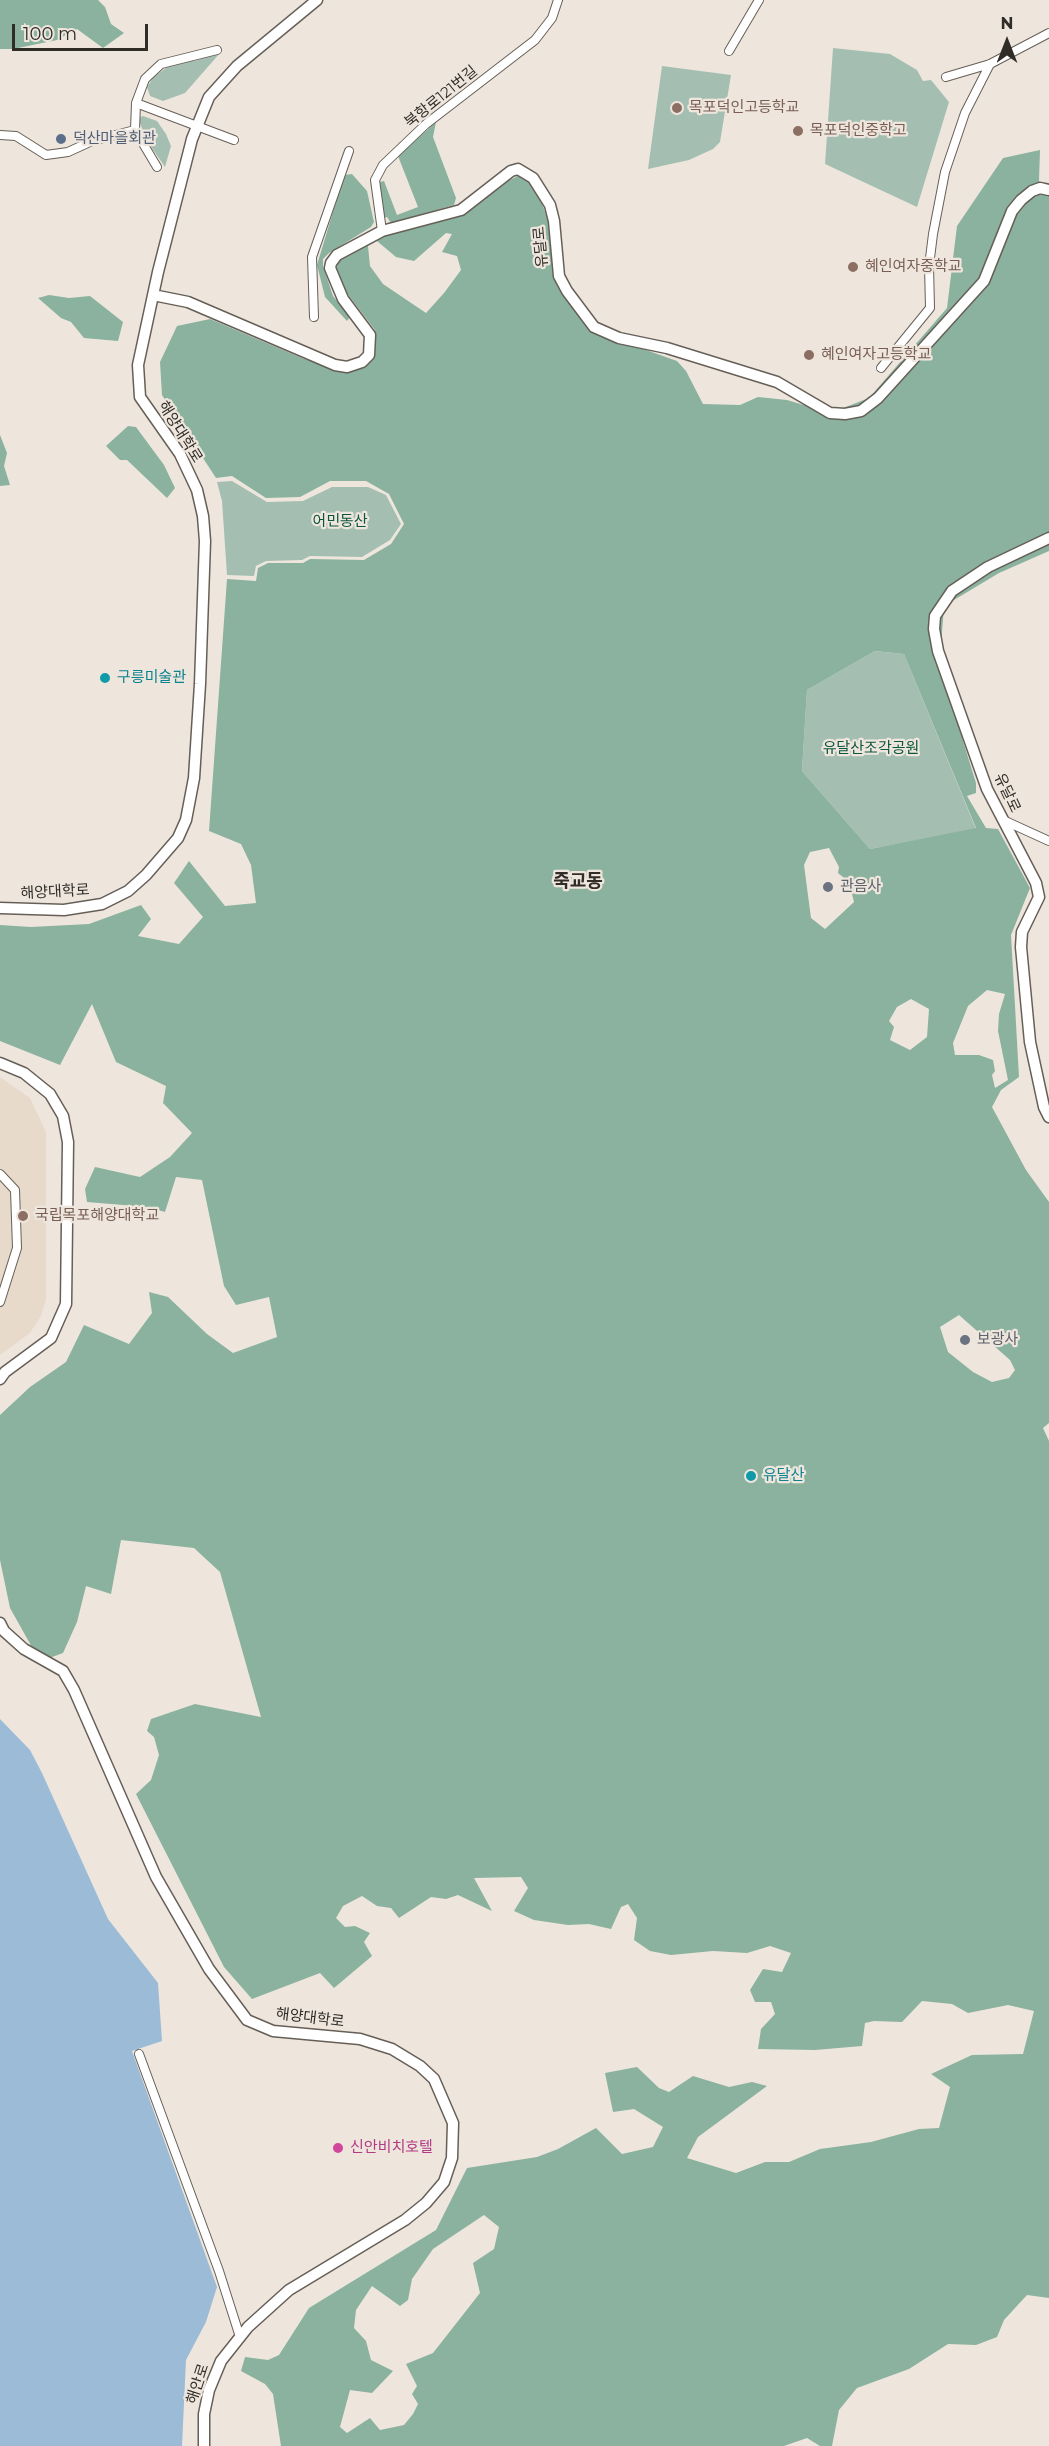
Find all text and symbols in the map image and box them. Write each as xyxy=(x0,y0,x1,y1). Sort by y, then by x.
scale bar xyxy=(15,12,152,50)
north arrow xyxy=(977,12,1037,72)
text: N xyxy=(1001,14,1013,33)
text: 100 m xyxy=(23,23,77,45)
street label: 북항로121번길 xyxy=(401,62,481,132)
place label: 목포덕인고등학교 xyxy=(689,99,799,117)
marker: 목포덕인고등학교 xyxy=(670,101,684,115)
place label: 목포덕인중학고 xyxy=(810,122,907,140)
marker: 목포덕인중학고 xyxy=(791,124,805,138)
place label: 덕산마을회관 xyxy=(73,130,156,148)
marker: 덕산마을회관 xyxy=(54,132,68,146)
street label: 유달로 xyxy=(530,226,552,268)
place label: 혜인여자중학교 xyxy=(865,258,962,276)
marker: 혜인여자중학교 xyxy=(846,260,860,274)
place label: 혜인여자고등학교 xyxy=(821,346,931,364)
marker: 혜인여자고등학교 xyxy=(802,348,816,362)
street label: 해양대학로 xyxy=(154,398,206,466)
park label: 어민동산 xyxy=(312,513,368,531)
place label: 구릉미술관 xyxy=(117,669,186,687)
marker: 구릉미술관 xyxy=(98,671,112,685)
park label: 유달산조각공원 xyxy=(823,740,919,758)
street label: 유달로 xyxy=(990,770,1024,816)
district label: 죽교동 xyxy=(553,871,603,893)
place label: 관음사 xyxy=(840,878,881,896)
marker: 관음사 xyxy=(821,880,835,894)
street label: 해양대학로 xyxy=(20,881,90,903)
place label: 국립목포해양대학교 xyxy=(35,1207,159,1225)
marker: 국립목포해양대학교 xyxy=(16,1209,30,1223)
place label: 보광사 xyxy=(977,1331,1018,1349)
marker: 보광사 xyxy=(958,1333,972,1347)
place label: 유달산 xyxy=(763,1467,804,1485)
marker: 유달산 xyxy=(744,1469,758,1483)
street label: 해양대학로 xyxy=(275,2005,345,2031)
place label: 신안비치호텔 xyxy=(350,2139,433,2157)
marker: 신안비치호텔 xyxy=(331,2141,345,2155)
street label: 해안로 xyxy=(183,2362,213,2406)

